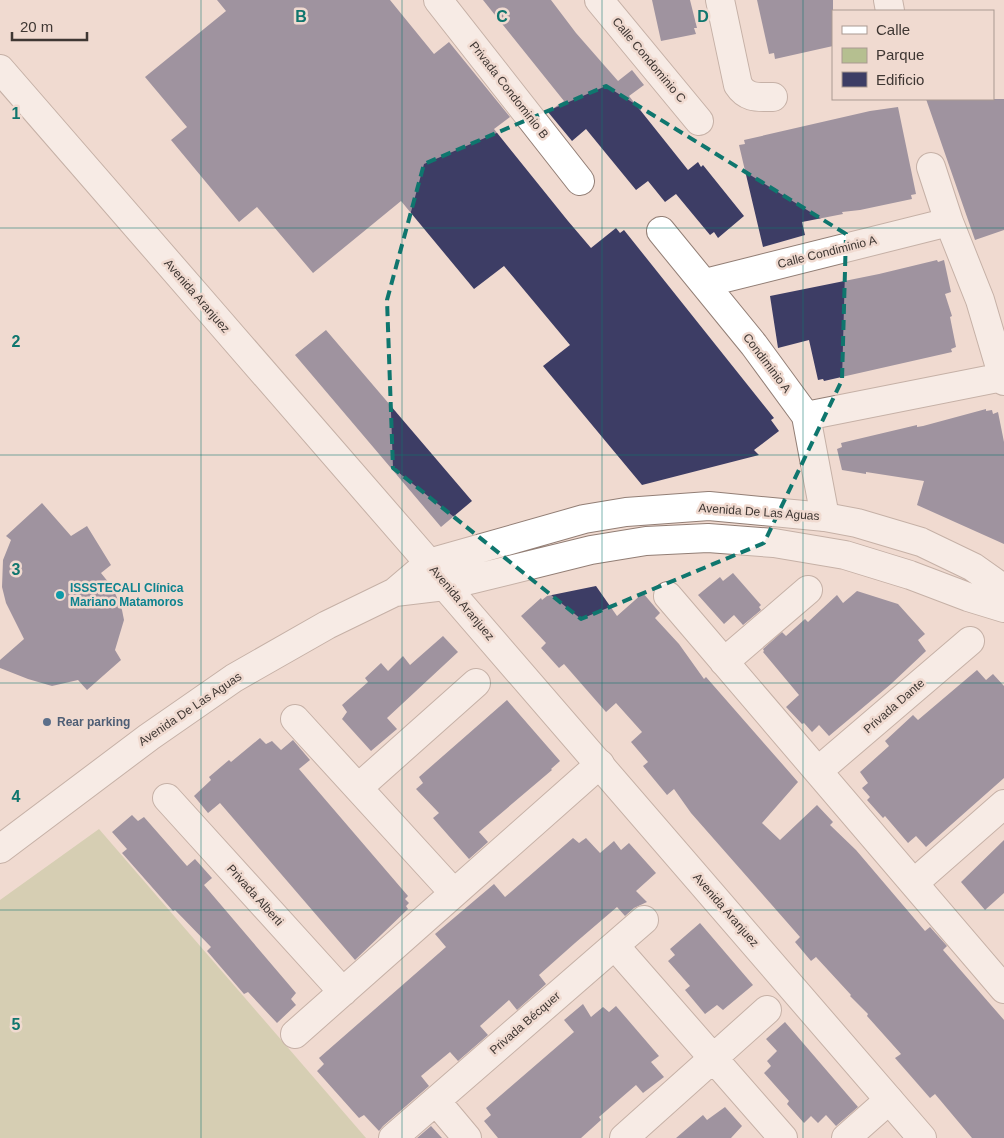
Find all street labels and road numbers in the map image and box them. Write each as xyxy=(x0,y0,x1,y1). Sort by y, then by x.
street label: Calle Condominio C xyxy=(609,15,689,106)
street label: Privada Condominio B xyxy=(467,39,551,141)
street label: Calle Condiminio A xyxy=(776,233,878,271)
street label: Avenida Aranjuez xyxy=(161,256,233,336)
street label: Condiminio A xyxy=(740,331,794,395)
street label: Avenida De Las Aguas xyxy=(698,501,820,523)
street label: Avenida Aranjuez xyxy=(427,563,497,643)
street label: Avenida De Las Aguas xyxy=(136,669,244,749)
street label: Privada Dante xyxy=(861,676,928,736)
street label: Privada Alberti xyxy=(224,862,286,928)
street label: Avenida Aranjuez xyxy=(690,870,762,950)
street label: Privada Bécquer xyxy=(487,989,563,1057)

